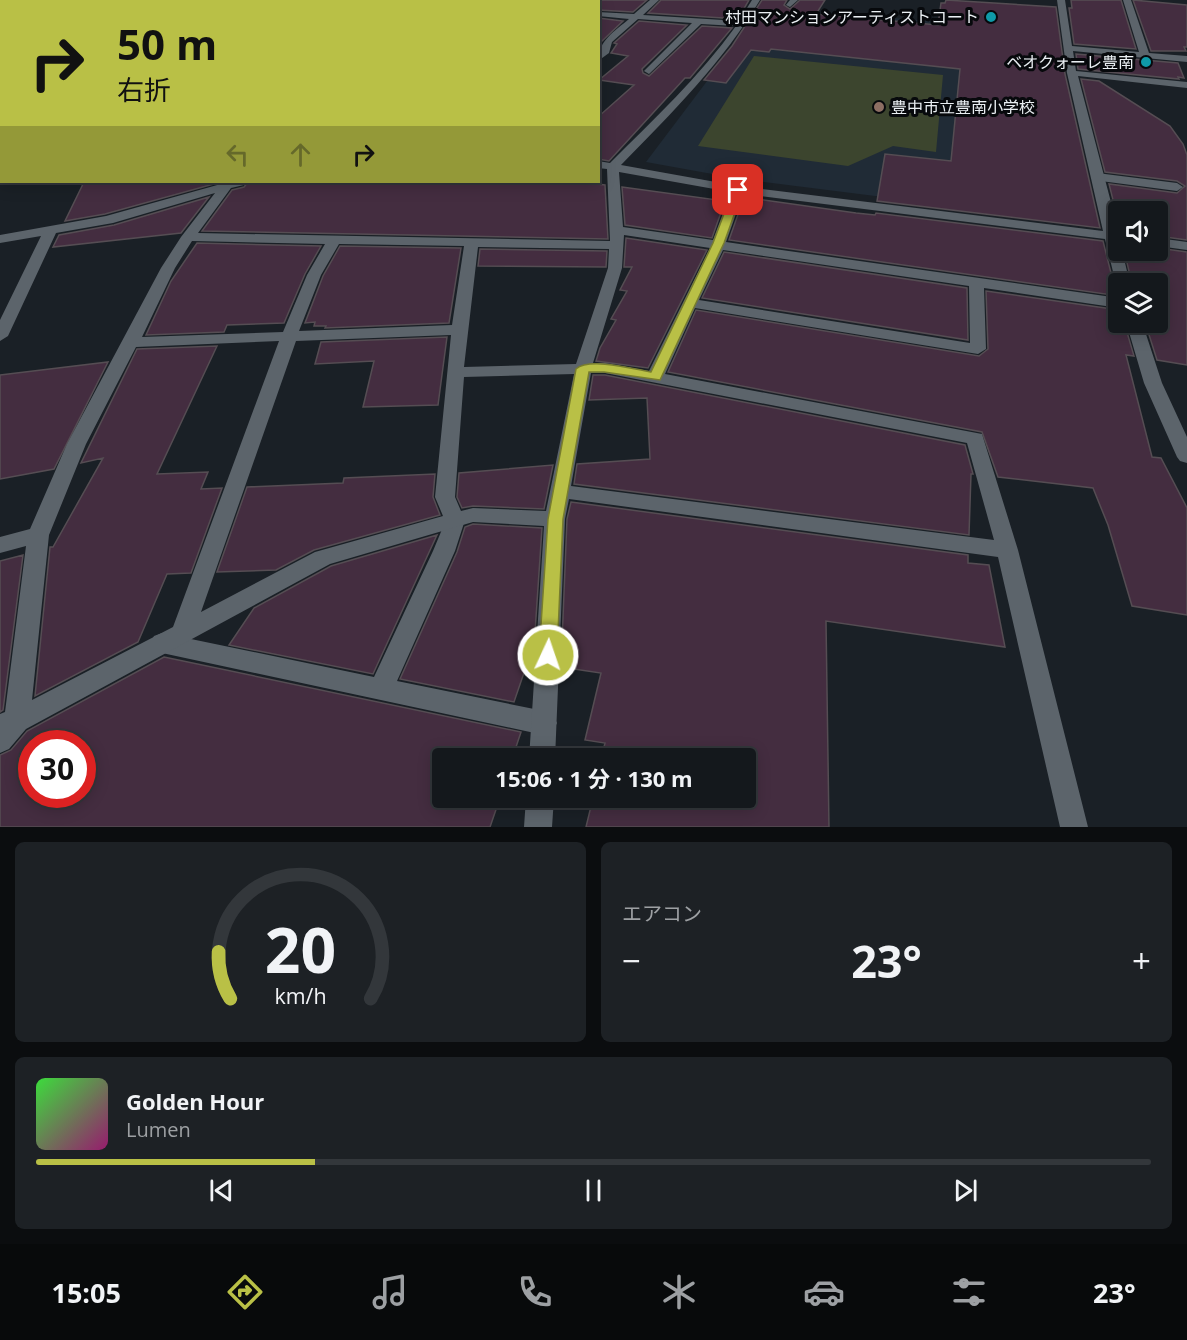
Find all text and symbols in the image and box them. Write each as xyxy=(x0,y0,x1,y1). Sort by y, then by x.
place label: 村田マンションアーティストコート xyxy=(725,6,979,28)
marker: 村田マンションアーティストコート xyxy=(984,10,998,24)
text: 50 m xyxy=(117,15,217,72)
icon: right xyxy=(18,24,96,102)
place label: ベオクォーレ豊南 xyxy=(1006,51,1134,73)
marker: ベオクォーレ豊南 xyxy=(1139,55,1153,69)
text: 右折 xyxy=(117,71,171,108)
place label: 豊中市立豊南小学校 xyxy=(891,96,1035,118)
marker: 豊中市立豊南小学校 xyxy=(872,100,886,114)
icon: left xyxy=(221,138,254,171)
icon: ahead xyxy=(284,138,317,171)
icon: right xyxy=(347,138,380,171)
pin xyxy=(712,164,763,215)
icon: arrive xyxy=(721,173,754,206)
map controls xyxy=(1108,201,1168,333)
button: sound xyxy=(1108,201,1168,261)
button: layers xyxy=(1108,273,1168,333)
position arrow xyxy=(516,623,580,687)
speed limit sign: 30 xyxy=(18,730,96,808)
text: 15:06 · 1 分 · 130 m xyxy=(495,763,693,793)
text: エアコン xyxy=(622,900,702,927)
text: 20 xyxy=(265,906,336,991)
text: 23° xyxy=(851,930,922,991)
text: − xyxy=(622,938,641,983)
text: + xyxy=(1132,938,1151,983)
text: km/h xyxy=(274,981,327,1010)
text: Golden Hour xyxy=(126,1086,264,1116)
text: Lumen xyxy=(126,1116,191,1143)
icon: previous xyxy=(205,1174,238,1207)
icon: pause xyxy=(577,1174,610,1207)
icon: next xyxy=(949,1174,982,1207)
icon: directions xyxy=(224,1271,266,1313)
icon: music xyxy=(369,1271,411,1313)
icon: phone xyxy=(514,1271,556,1313)
icon: climate xyxy=(658,1271,700,1313)
icon: car xyxy=(803,1271,845,1313)
icon: filters xyxy=(948,1271,990,1313)
text: 15:05 xyxy=(51,1274,121,1311)
text: 23° xyxy=(1093,1274,1135,1311)

